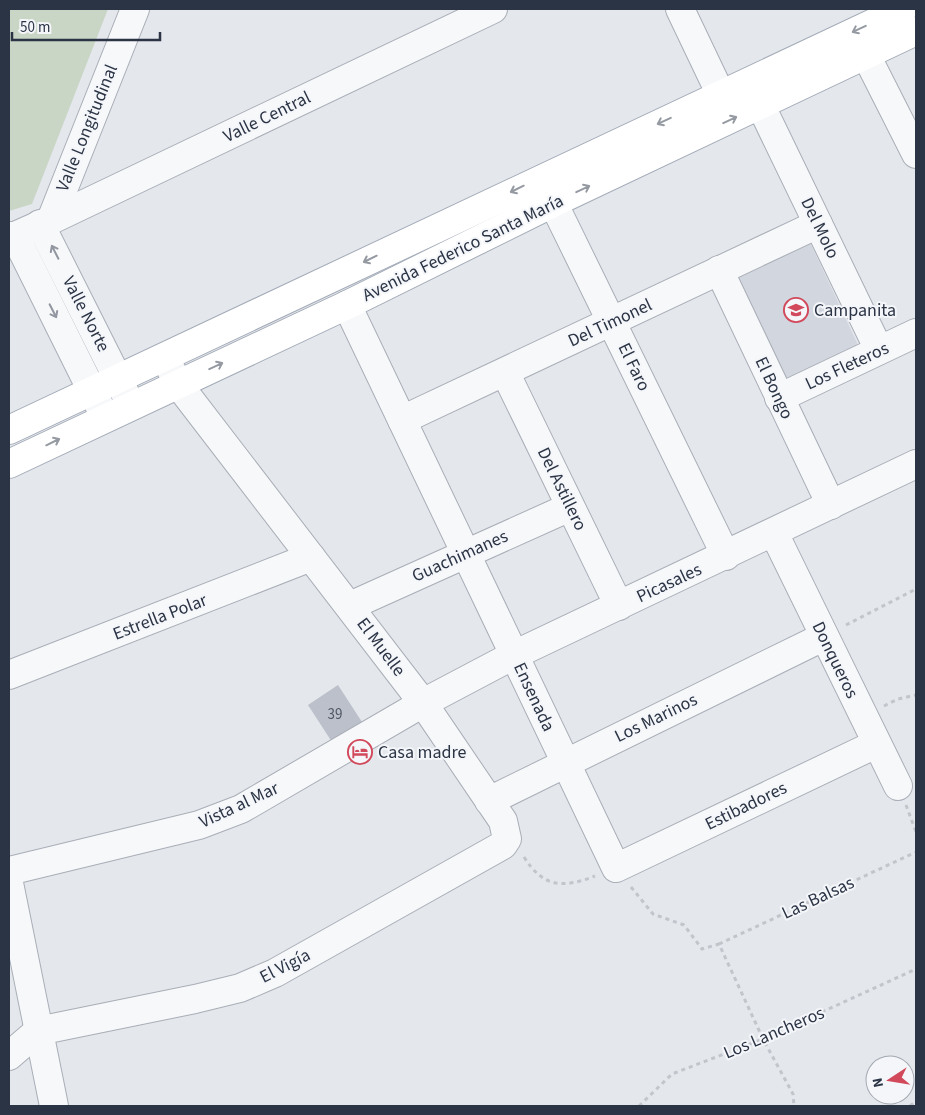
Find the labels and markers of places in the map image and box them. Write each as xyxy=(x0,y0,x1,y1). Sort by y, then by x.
school or university icon: Campanita xyxy=(783,297,809,323)
place label: Campanita xyxy=(814,298,896,323)
hotel icon: Casa madre xyxy=(347,739,373,765)
place label: Casa madre xyxy=(378,740,467,765)

